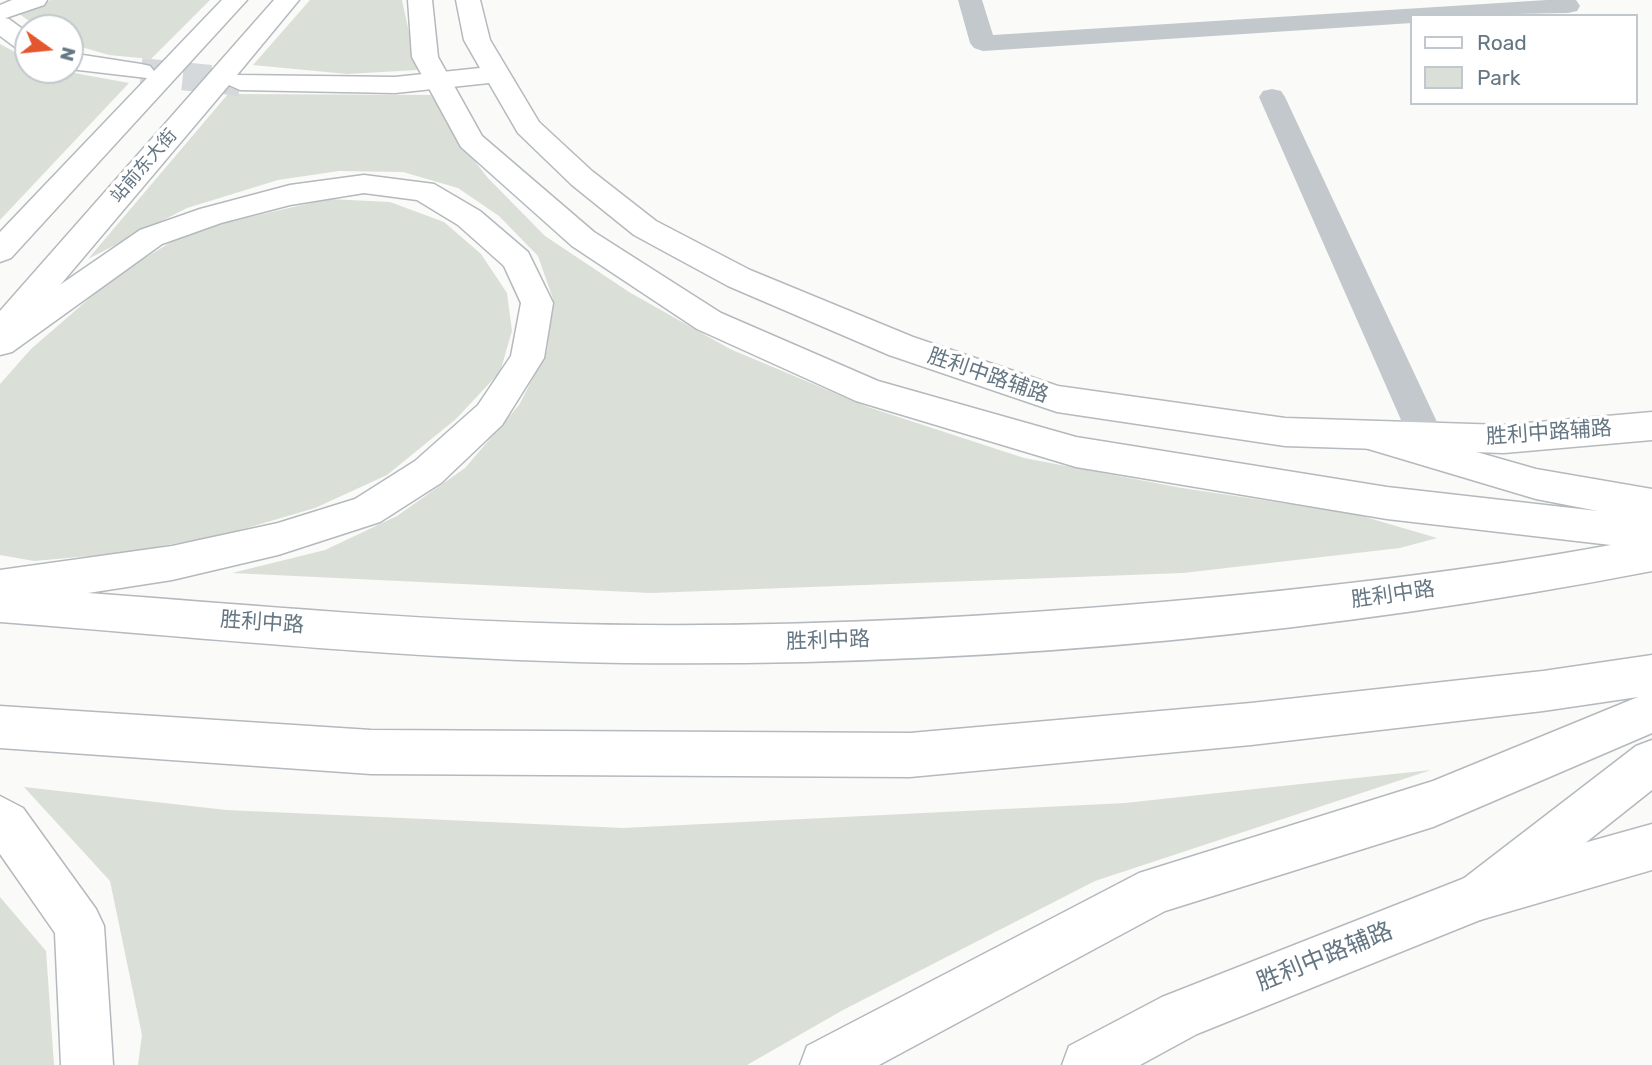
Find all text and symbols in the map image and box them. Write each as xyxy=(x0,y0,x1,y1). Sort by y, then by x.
north arrow xyxy=(14,14,84,84)
legend xyxy=(1410,14,1638,105)
text: Road xyxy=(1477,30,1527,55)
text: N xyxy=(55,44,81,64)
text: Park xyxy=(1477,65,1521,90)
street label: 站前东大街 xyxy=(106,125,182,207)
street label: 胜利中路辅路 xyxy=(924,344,1052,408)
street label: 胜利中路辅路 xyxy=(1485,416,1613,450)
street label: 胜利中路 xyxy=(1350,577,1436,613)
street label: 胜利中路 xyxy=(219,608,305,638)
street label: 胜利中路 xyxy=(786,627,870,655)
street label: 胜利中路辅路 xyxy=(1253,917,1397,997)

